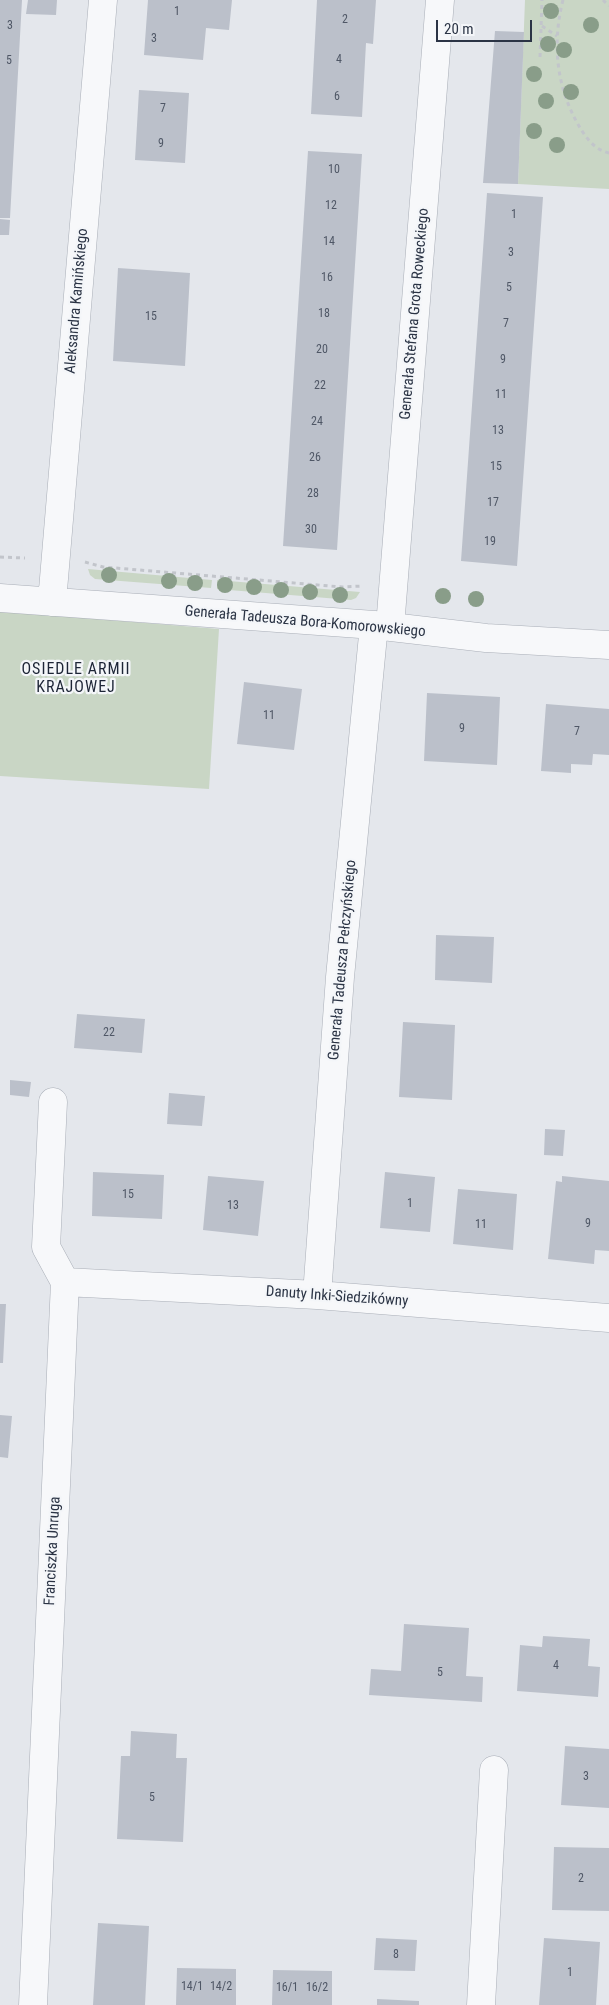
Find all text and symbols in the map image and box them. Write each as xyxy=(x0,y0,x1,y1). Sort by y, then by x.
house number: 1 xyxy=(174,5,180,19)
scale bar xyxy=(439,10,535,42)
house number: 2 xyxy=(342,13,348,27)
house number: 3 xyxy=(7,19,13,33)
text: 20 m xyxy=(444,20,474,38)
house number: 3 xyxy=(151,32,157,46)
house number: 4 xyxy=(336,53,342,67)
house number: 5 xyxy=(6,54,12,68)
house number: 6 xyxy=(334,90,340,104)
house number: 7 xyxy=(160,102,166,116)
house number: 9 xyxy=(158,137,164,151)
house number: 10 xyxy=(328,163,340,177)
house number: 12 xyxy=(325,199,337,213)
street label: Generała Stefana Grota Roweckiego xyxy=(397,207,433,421)
house number: 1 xyxy=(511,208,517,222)
street label: Aleksandra Kamińskiego xyxy=(62,228,92,374)
house number: 14 xyxy=(323,235,335,249)
house number: 3 xyxy=(508,246,514,260)
house number: 16 xyxy=(321,271,333,285)
house number: 5 xyxy=(506,281,512,295)
house number: 18 xyxy=(318,307,330,321)
house number: 15 xyxy=(145,310,157,324)
house number: 7 xyxy=(503,317,509,331)
house number: 20 xyxy=(316,343,328,357)
house number: 9 xyxy=(500,353,506,367)
house number: 22 xyxy=(314,379,326,393)
house number: 11 xyxy=(495,388,507,402)
house number: 24 xyxy=(311,415,323,429)
house number: 13 xyxy=(492,424,504,438)
house number: 26 xyxy=(309,451,321,465)
house number: 15 xyxy=(490,460,502,474)
house number: 28 xyxy=(307,487,319,501)
house number: 17 xyxy=(487,496,499,510)
house number: 30 xyxy=(305,523,317,537)
house number: 19 xyxy=(484,535,496,549)
street label: Generała Tadeusza Bora-Komorowskiego xyxy=(184,602,426,642)
district label: OSIEDLE ARMII KRAJOWEJ xyxy=(20,660,132,698)
house number: 11 xyxy=(263,709,275,723)
house number: 9 xyxy=(459,722,465,736)
house number: 7 xyxy=(574,725,580,739)
street label: Generała Tadeusza Pełczyńskiego xyxy=(325,859,361,1061)
house number: 22 xyxy=(103,1026,115,1040)
house number: 15 xyxy=(122,1188,134,1202)
house number: 1 xyxy=(407,1197,413,1211)
house number: 13 xyxy=(227,1199,239,1213)
house number: 9 xyxy=(585,1217,591,1231)
house number: 11 xyxy=(475,1218,487,1232)
street label: Danuty Inki-Siedzikówny xyxy=(265,1283,409,1311)
street label: Franciszka Unruga xyxy=(41,1496,65,1606)
house number: 4 xyxy=(553,1659,559,1673)
house number: 5 xyxy=(437,1666,443,1680)
house number: 3 xyxy=(583,1770,589,1784)
house number: 5 xyxy=(149,1791,155,1805)
house number: 2 xyxy=(578,1872,584,1886)
house number: 8 xyxy=(393,1948,399,1962)
house number: 1 xyxy=(567,1966,573,1980)
house number: 14/1 xyxy=(181,1980,203,1994)
house number: 14/2 xyxy=(210,1980,232,1994)
house number: 16/1 xyxy=(276,1981,298,1995)
house number: 16/2 xyxy=(306,1981,328,1995)

